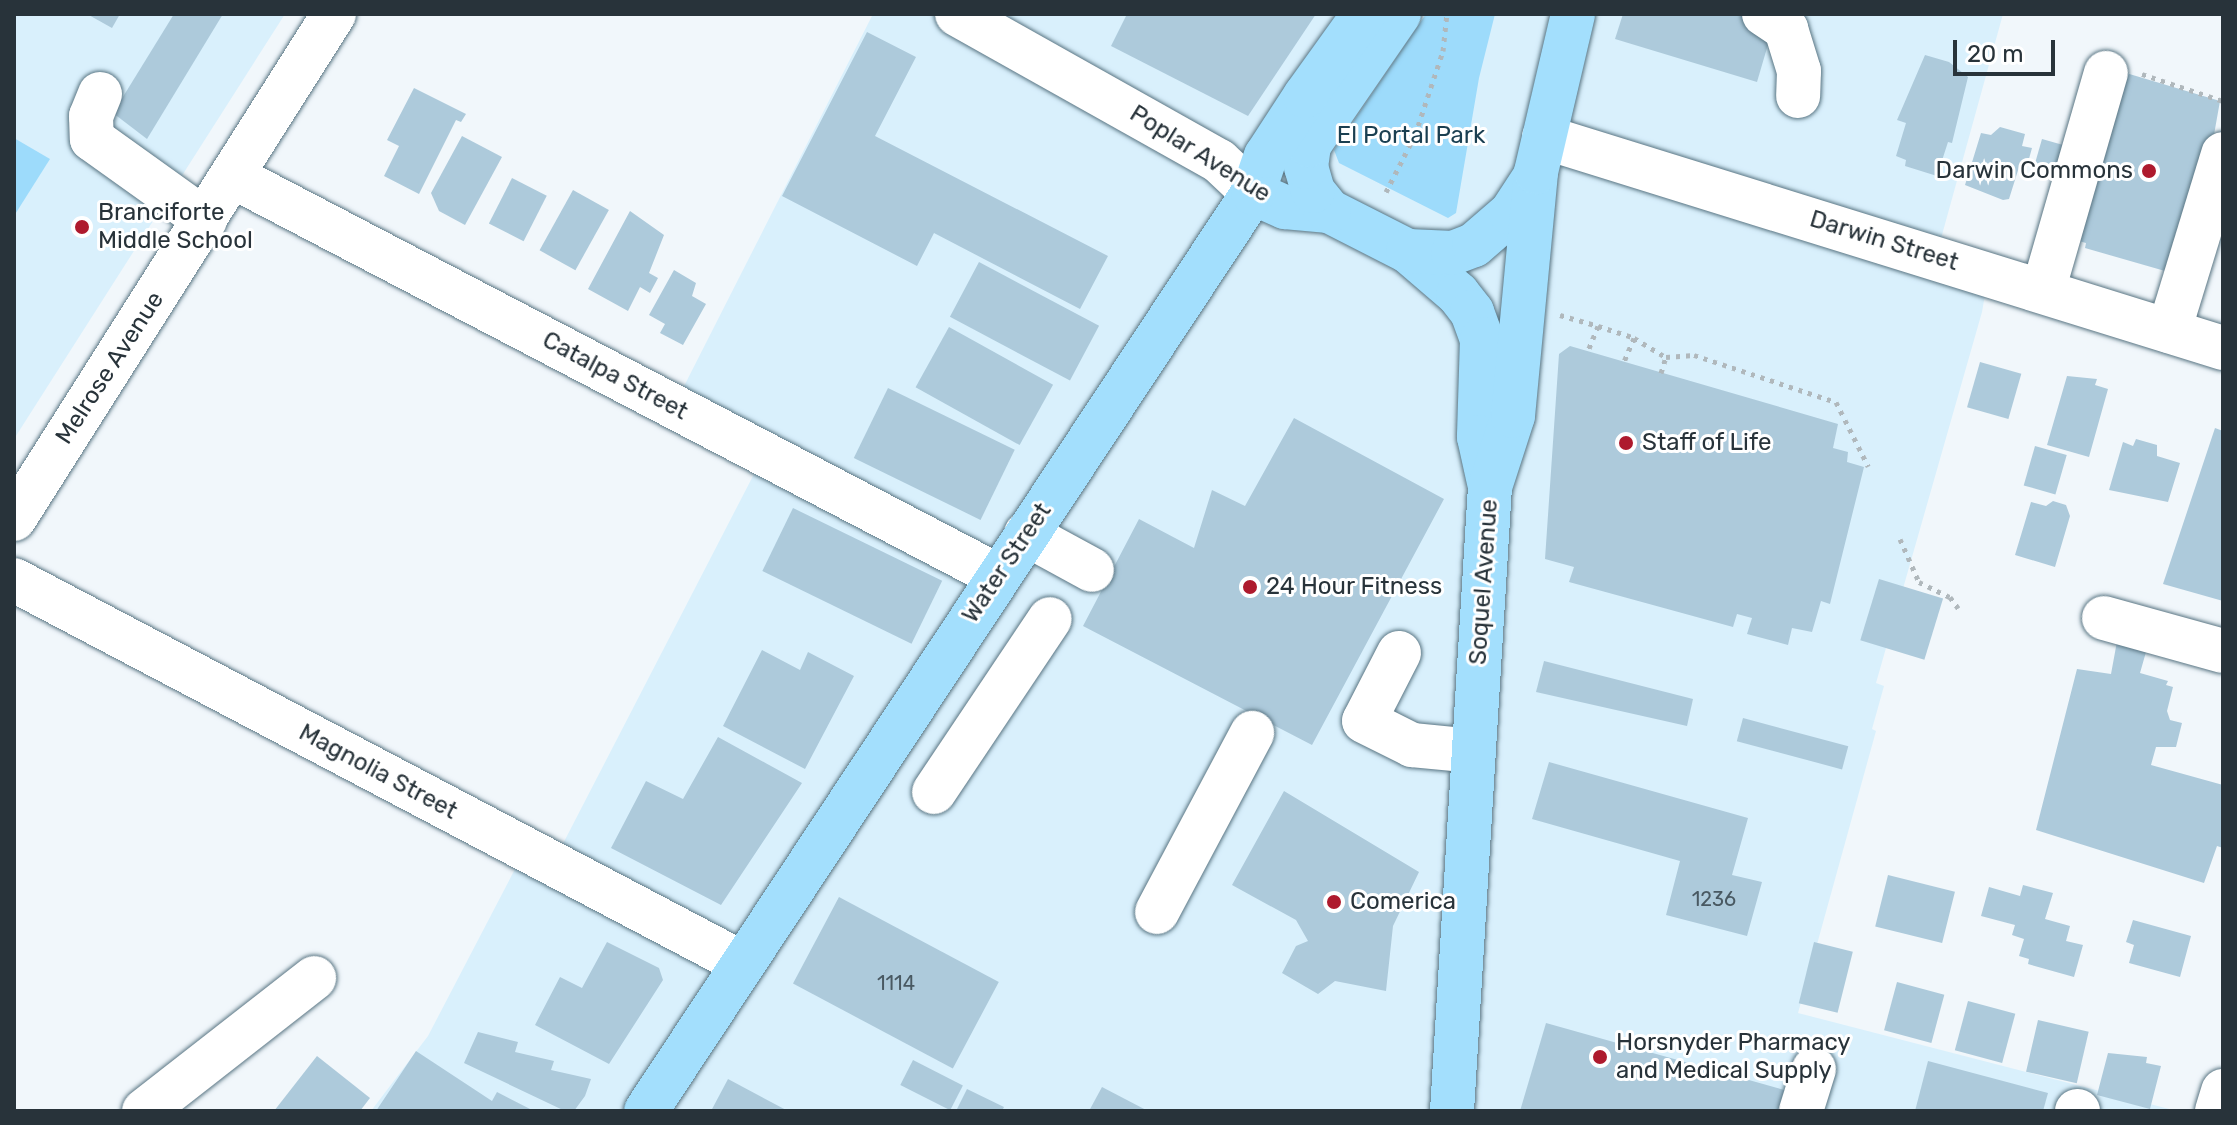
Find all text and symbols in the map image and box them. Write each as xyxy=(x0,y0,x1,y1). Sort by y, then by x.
scale bar xyxy=(1957,24,2059,74)
text: 20 m xyxy=(1967,40,2024,68)
street label: Poplar Avenue xyxy=(1124,99,1276,209)
park label: El Portal Park xyxy=(1337,122,1485,150)
place label: Darwin Commons xyxy=(1936,157,2133,185)
marker: Darwin Commons xyxy=(2140,162,2158,180)
place label: Branciforte Middle School xyxy=(98,199,253,255)
street label: Darwin Street xyxy=(1806,205,1962,277)
marker: Branciforte Middle School xyxy=(73,218,91,236)
street label: Melrose Avenue xyxy=(50,286,170,450)
street label: Catalpa Street xyxy=(537,326,693,426)
place label: Staff of Life xyxy=(1642,429,1772,457)
marker: Staff of Life xyxy=(1617,434,1635,452)
street label: Water Street xyxy=(956,497,1058,629)
street label: Soquel Avenue xyxy=(1464,498,1504,666)
place label: 24 Hour Fitness xyxy=(1266,573,1443,601)
marker: 24 Hour Fitness xyxy=(1241,578,1259,596)
street label: Magnolia Street xyxy=(294,718,462,826)
house number: 1236 xyxy=(1692,887,1736,911)
place label: Comerica xyxy=(1350,888,1456,916)
marker: Comerica xyxy=(1325,893,1343,911)
house number: 1114 xyxy=(877,971,915,995)
place label: Horsnyder Pharmacy and Medical Supply xyxy=(1616,1029,1851,1085)
marker: Horsnyder Pharmacy and Medical Supply xyxy=(1591,1048,1609,1066)

